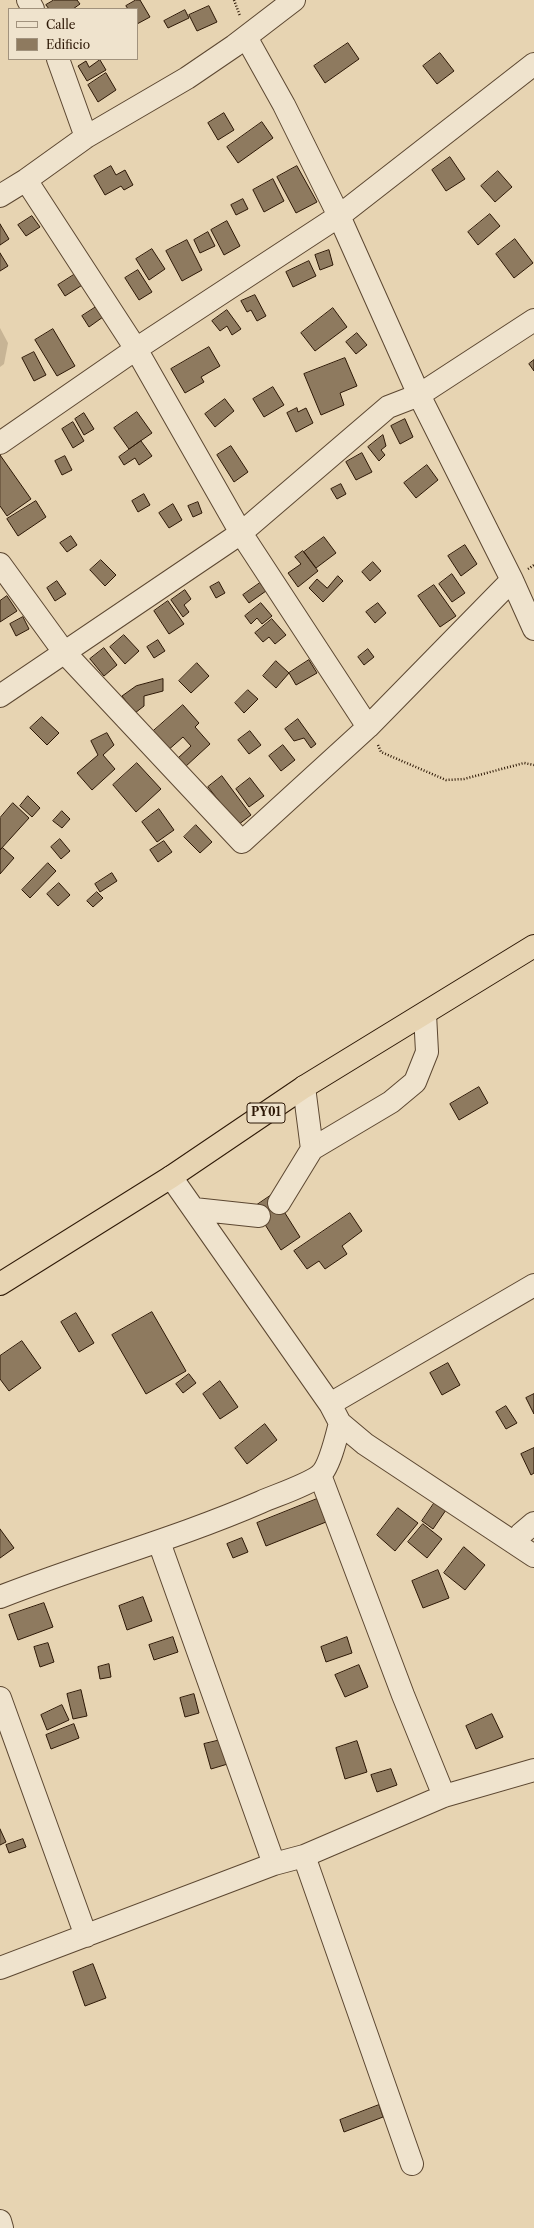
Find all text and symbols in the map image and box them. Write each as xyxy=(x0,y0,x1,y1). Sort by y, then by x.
legend xyxy=(8,8,138,60)
text: Calle xyxy=(46,17,75,32)
text: Edificio xyxy=(46,37,90,52)
road number: PY01 xyxy=(247,1103,285,1123)

